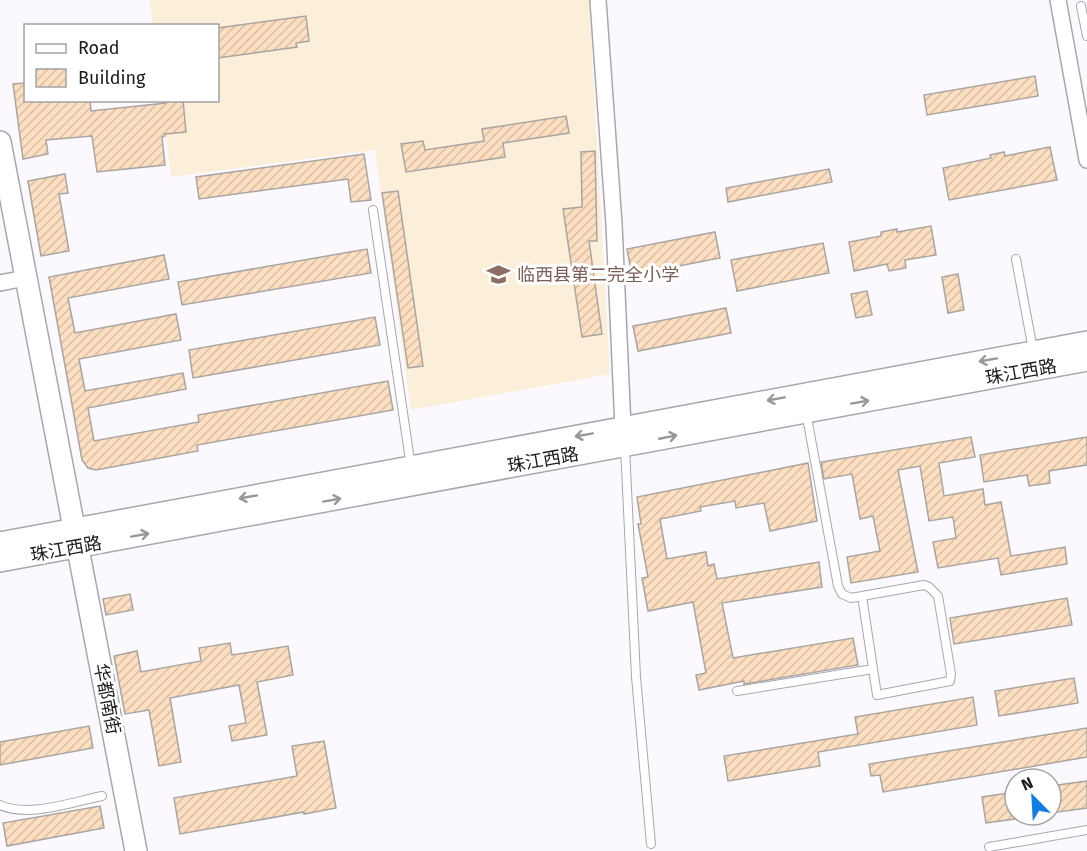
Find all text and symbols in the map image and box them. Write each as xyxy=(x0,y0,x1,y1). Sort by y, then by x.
legend xyxy=(24,24,219,102)
text: Road xyxy=(78,37,120,59)
text: Building xyxy=(78,67,146,89)
school or university icon: 临西县第二完全小学 xyxy=(486,262,512,288)
place label: 临西县第二完全小学 xyxy=(517,264,679,286)
one-way arrow xyxy=(979,355,998,366)
street label: 珠江西路 xyxy=(984,355,1058,389)
one-way arrow xyxy=(766,394,786,405)
one-way arrow xyxy=(850,396,869,407)
one-way arrow xyxy=(575,430,594,441)
one-way arrow xyxy=(658,431,677,442)
street label: 珠江西路 xyxy=(506,443,580,477)
one-way arrow xyxy=(238,492,258,503)
one-way arrow xyxy=(322,494,341,505)
one-way arrow xyxy=(130,529,149,540)
street label: 珠江西路 xyxy=(29,532,103,566)
street label: 华都南街 xyxy=(89,662,125,736)
north arrow xyxy=(1003,767,1063,827)
text: N xyxy=(1018,773,1036,795)

